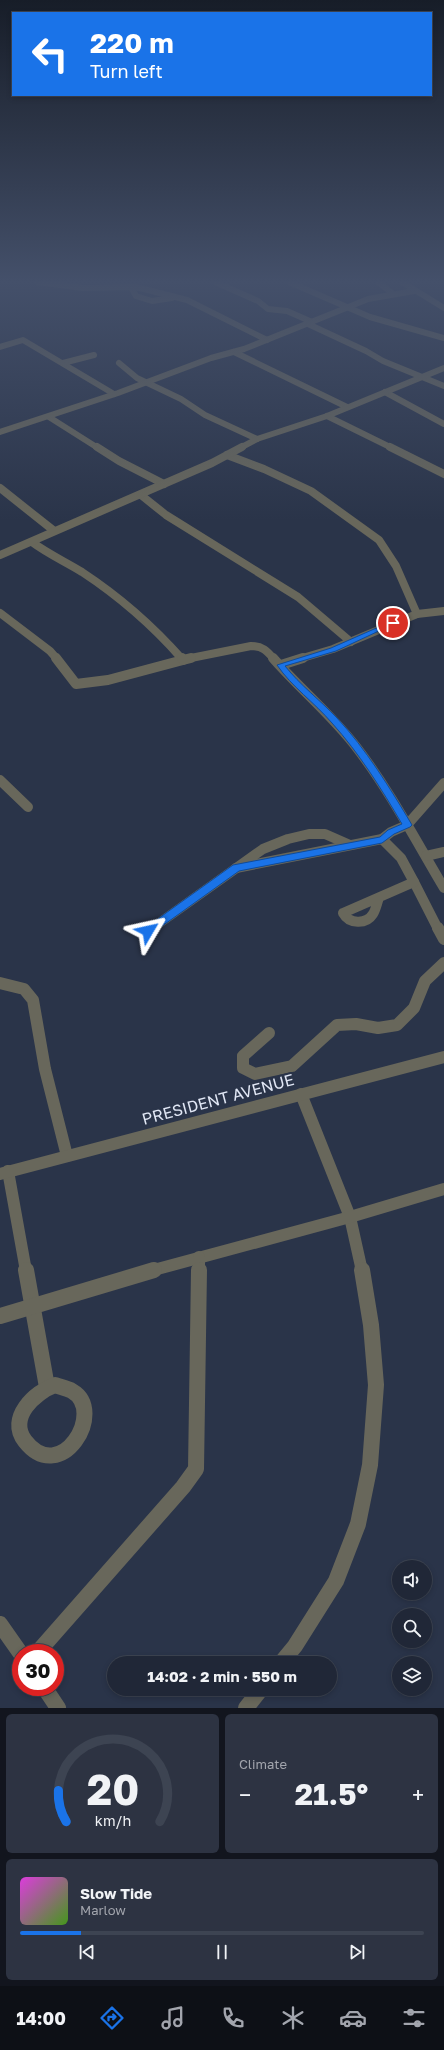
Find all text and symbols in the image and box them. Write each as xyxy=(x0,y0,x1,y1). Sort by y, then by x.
text: 220 m xyxy=(90,26,174,59)
icon: left xyxy=(24,28,76,80)
text: Turn left xyxy=(90,60,163,82)
pin xyxy=(376,606,410,640)
icon: arrive xyxy=(382,612,404,634)
position arrow xyxy=(127,910,169,952)
street label: PRESIDENT AVENUE xyxy=(140,1069,296,1129)
map controls xyxy=(392,1560,432,1696)
button: sound xyxy=(392,1560,432,1600)
button: search xyxy=(392,1608,432,1648)
speed limit sign: 30 xyxy=(12,1644,64,1696)
button: layers xyxy=(392,1656,432,1696)
text: 14:02 · 2 min · 550 m xyxy=(147,1667,297,1685)
text: Climate xyxy=(239,1756,287,1772)
text: 20 xyxy=(86,1763,139,1813)
text: 21.5° xyxy=(295,1776,368,1812)
text: − xyxy=(239,1781,251,1808)
text: + xyxy=(412,1781,424,1808)
text: km/h xyxy=(94,1811,131,1828)
text: Slow Tide xyxy=(80,1884,152,1902)
text: Marlow xyxy=(80,1902,126,1918)
icon: previous xyxy=(76,1941,98,1963)
icon: pause xyxy=(211,1941,233,1963)
icon: next xyxy=(346,1941,368,1963)
icon: directions xyxy=(98,2004,126,2032)
icon: music xyxy=(159,2004,187,2032)
icon: phone xyxy=(219,2004,247,2032)
icon: climate xyxy=(279,2004,307,2032)
icon: car xyxy=(339,2004,367,2032)
icon: filters xyxy=(400,2004,428,2032)
text: 14:00 xyxy=(16,2007,66,2029)

